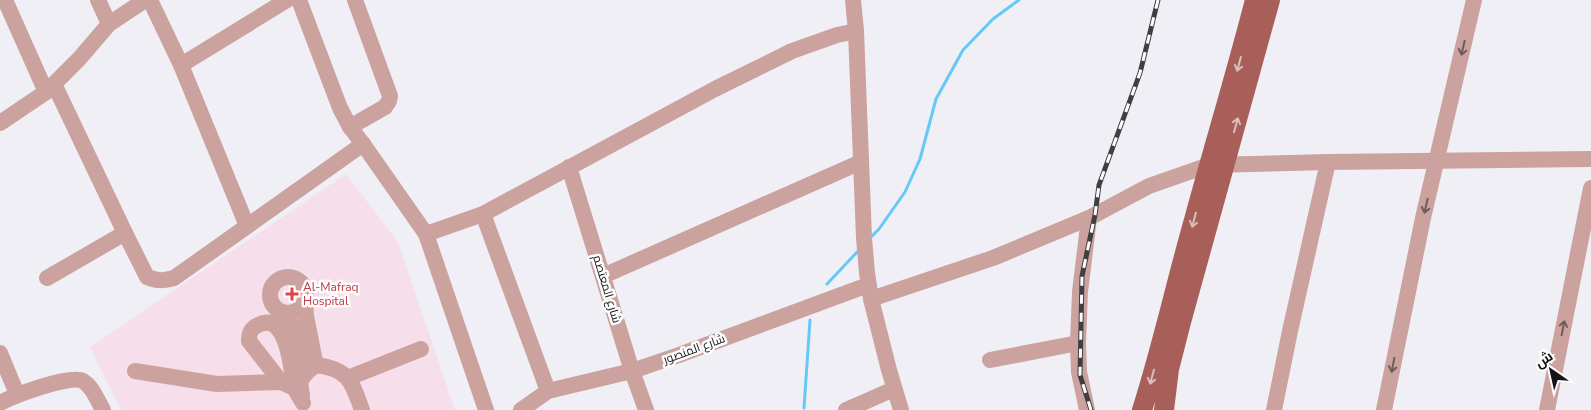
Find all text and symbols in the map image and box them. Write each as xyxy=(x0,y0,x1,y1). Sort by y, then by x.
one-way arrow xyxy=(1458,39,1467,55)
one-way arrow xyxy=(1233,56,1243,72)
one-way arrow xyxy=(1231,118,1241,134)
one-way arrow xyxy=(1421,197,1430,213)
one-way arrow xyxy=(1189,212,1198,228)
street label: شارع المعتصم xyxy=(589,253,625,325)
place label: Al-Mafraq Hospital xyxy=(303,279,359,309)
marker: Al-Mafraq Hospital xyxy=(285,287,299,301)
one-way arrow xyxy=(1559,320,1569,336)
street label: شارع المنصور xyxy=(660,330,727,368)
north arrow xyxy=(1526,345,1576,395)
text: ش xyxy=(1531,347,1557,373)
one-way arrow xyxy=(1387,356,1397,372)
one-way arrow xyxy=(1147,369,1156,385)

